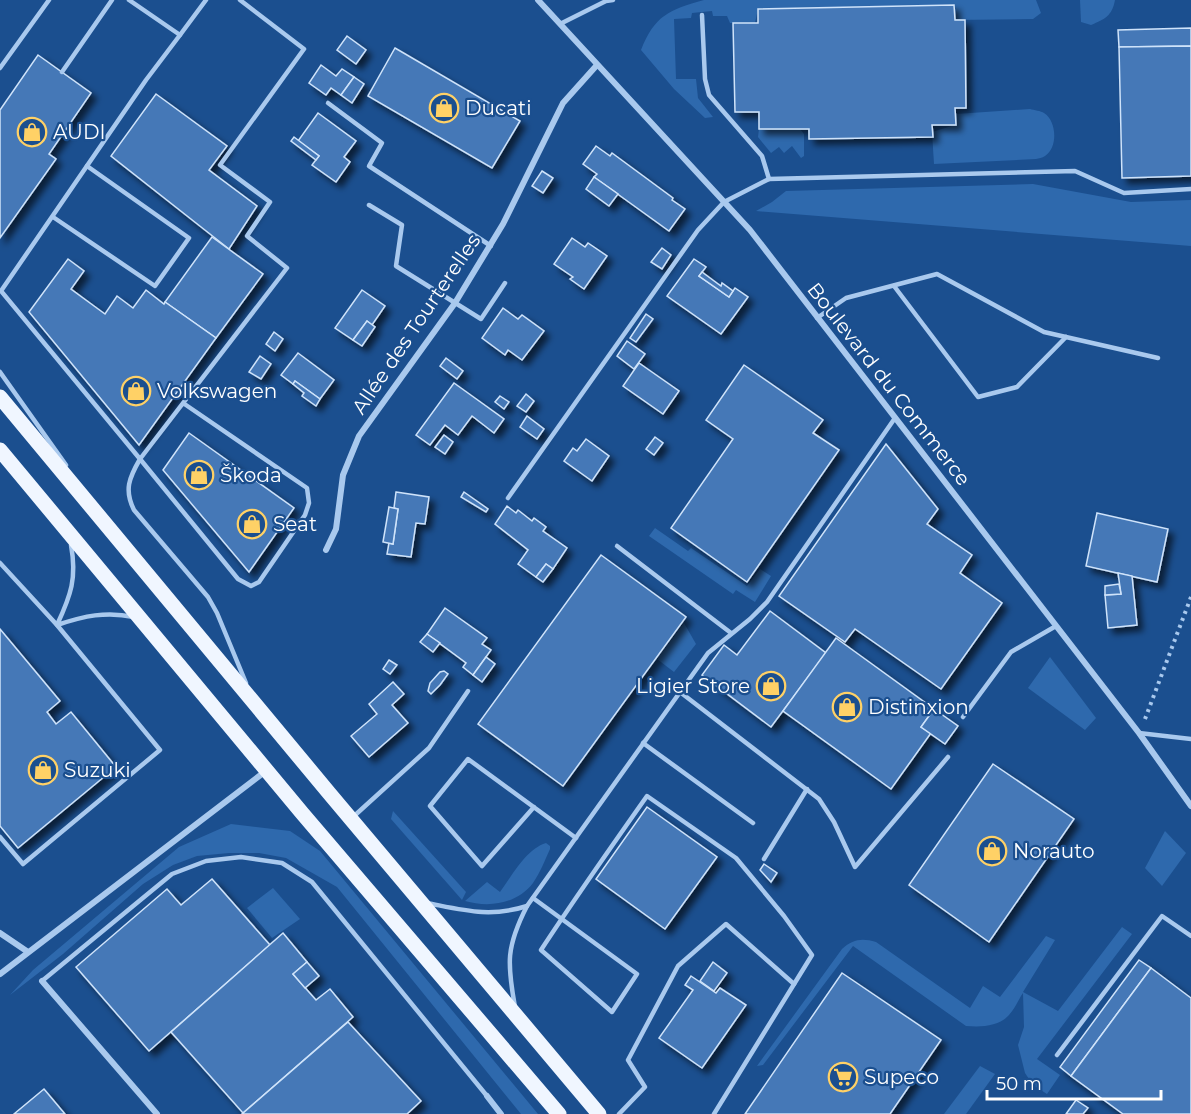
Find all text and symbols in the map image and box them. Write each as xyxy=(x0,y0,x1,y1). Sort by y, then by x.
shop icon: Ducati xyxy=(428,92,460,124)
place label: Ducati xyxy=(465,96,532,120)
shop icon: AUDI xyxy=(16,116,48,148)
place label: AUDI xyxy=(53,120,105,144)
street label: Allée des Tourterelles xyxy=(347,229,485,419)
street label: Boulevard du Commerce xyxy=(802,278,976,490)
shop icon: Volkswagen xyxy=(120,375,152,407)
place label: Volkswagen xyxy=(157,379,277,403)
shop icon: Škoda xyxy=(183,459,215,491)
place label: Škoda xyxy=(220,463,282,487)
shop icon: Seat xyxy=(236,508,268,540)
place label: Seat xyxy=(273,512,317,536)
shop icon: Ligier Store xyxy=(755,670,787,702)
place label: Ligier Store xyxy=(636,674,750,698)
shop icon: Distinxion xyxy=(831,691,863,723)
place label: Distinxion xyxy=(868,695,969,719)
shop icon: Suzuki xyxy=(27,754,59,786)
place label: Suzuki xyxy=(64,758,131,782)
shop icon: Norauto xyxy=(976,835,1008,867)
place label: Norauto xyxy=(1013,839,1095,863)
supermarket icon: Supeco xyxy=(827,1061,859,1093)
scale bar xyxy=(987,1063,1161,1101)
place label: Supeco xyxy=(864,1065,939,1089)
text: 50 m xyxy=(996,1073,1042,1095)

